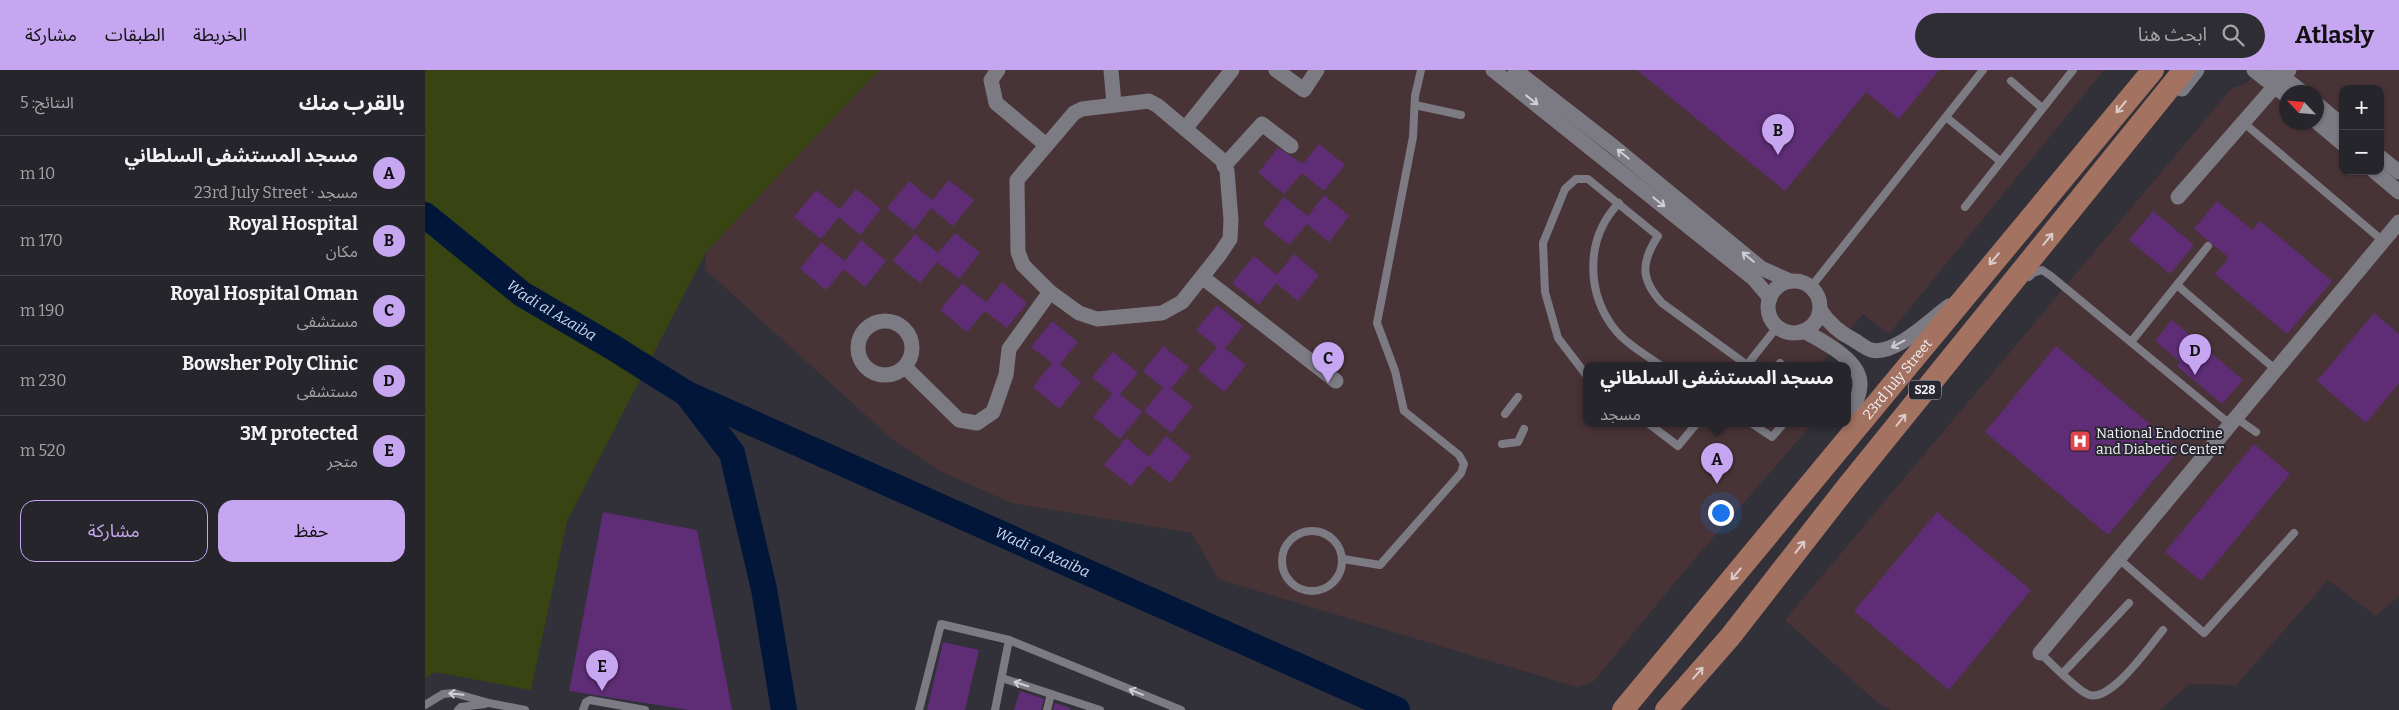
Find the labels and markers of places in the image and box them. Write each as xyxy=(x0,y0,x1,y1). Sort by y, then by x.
pin: B xyxy=(1762,114,1794,155)
pin: D xyxy=(2179,334,2211,375)
pin: C xyxy=(1312,342,1344,383)
place label: National Endocrine and Diabetic Center xyxy=(2096,425,2224,458)
hospital icon: National Endocrine and Diabetic Center xyxy=(2068,429,2092,453)
pin: A xyxy=(1701,443,1733,484)
pin: E xyxy=(586,650,618,691)

